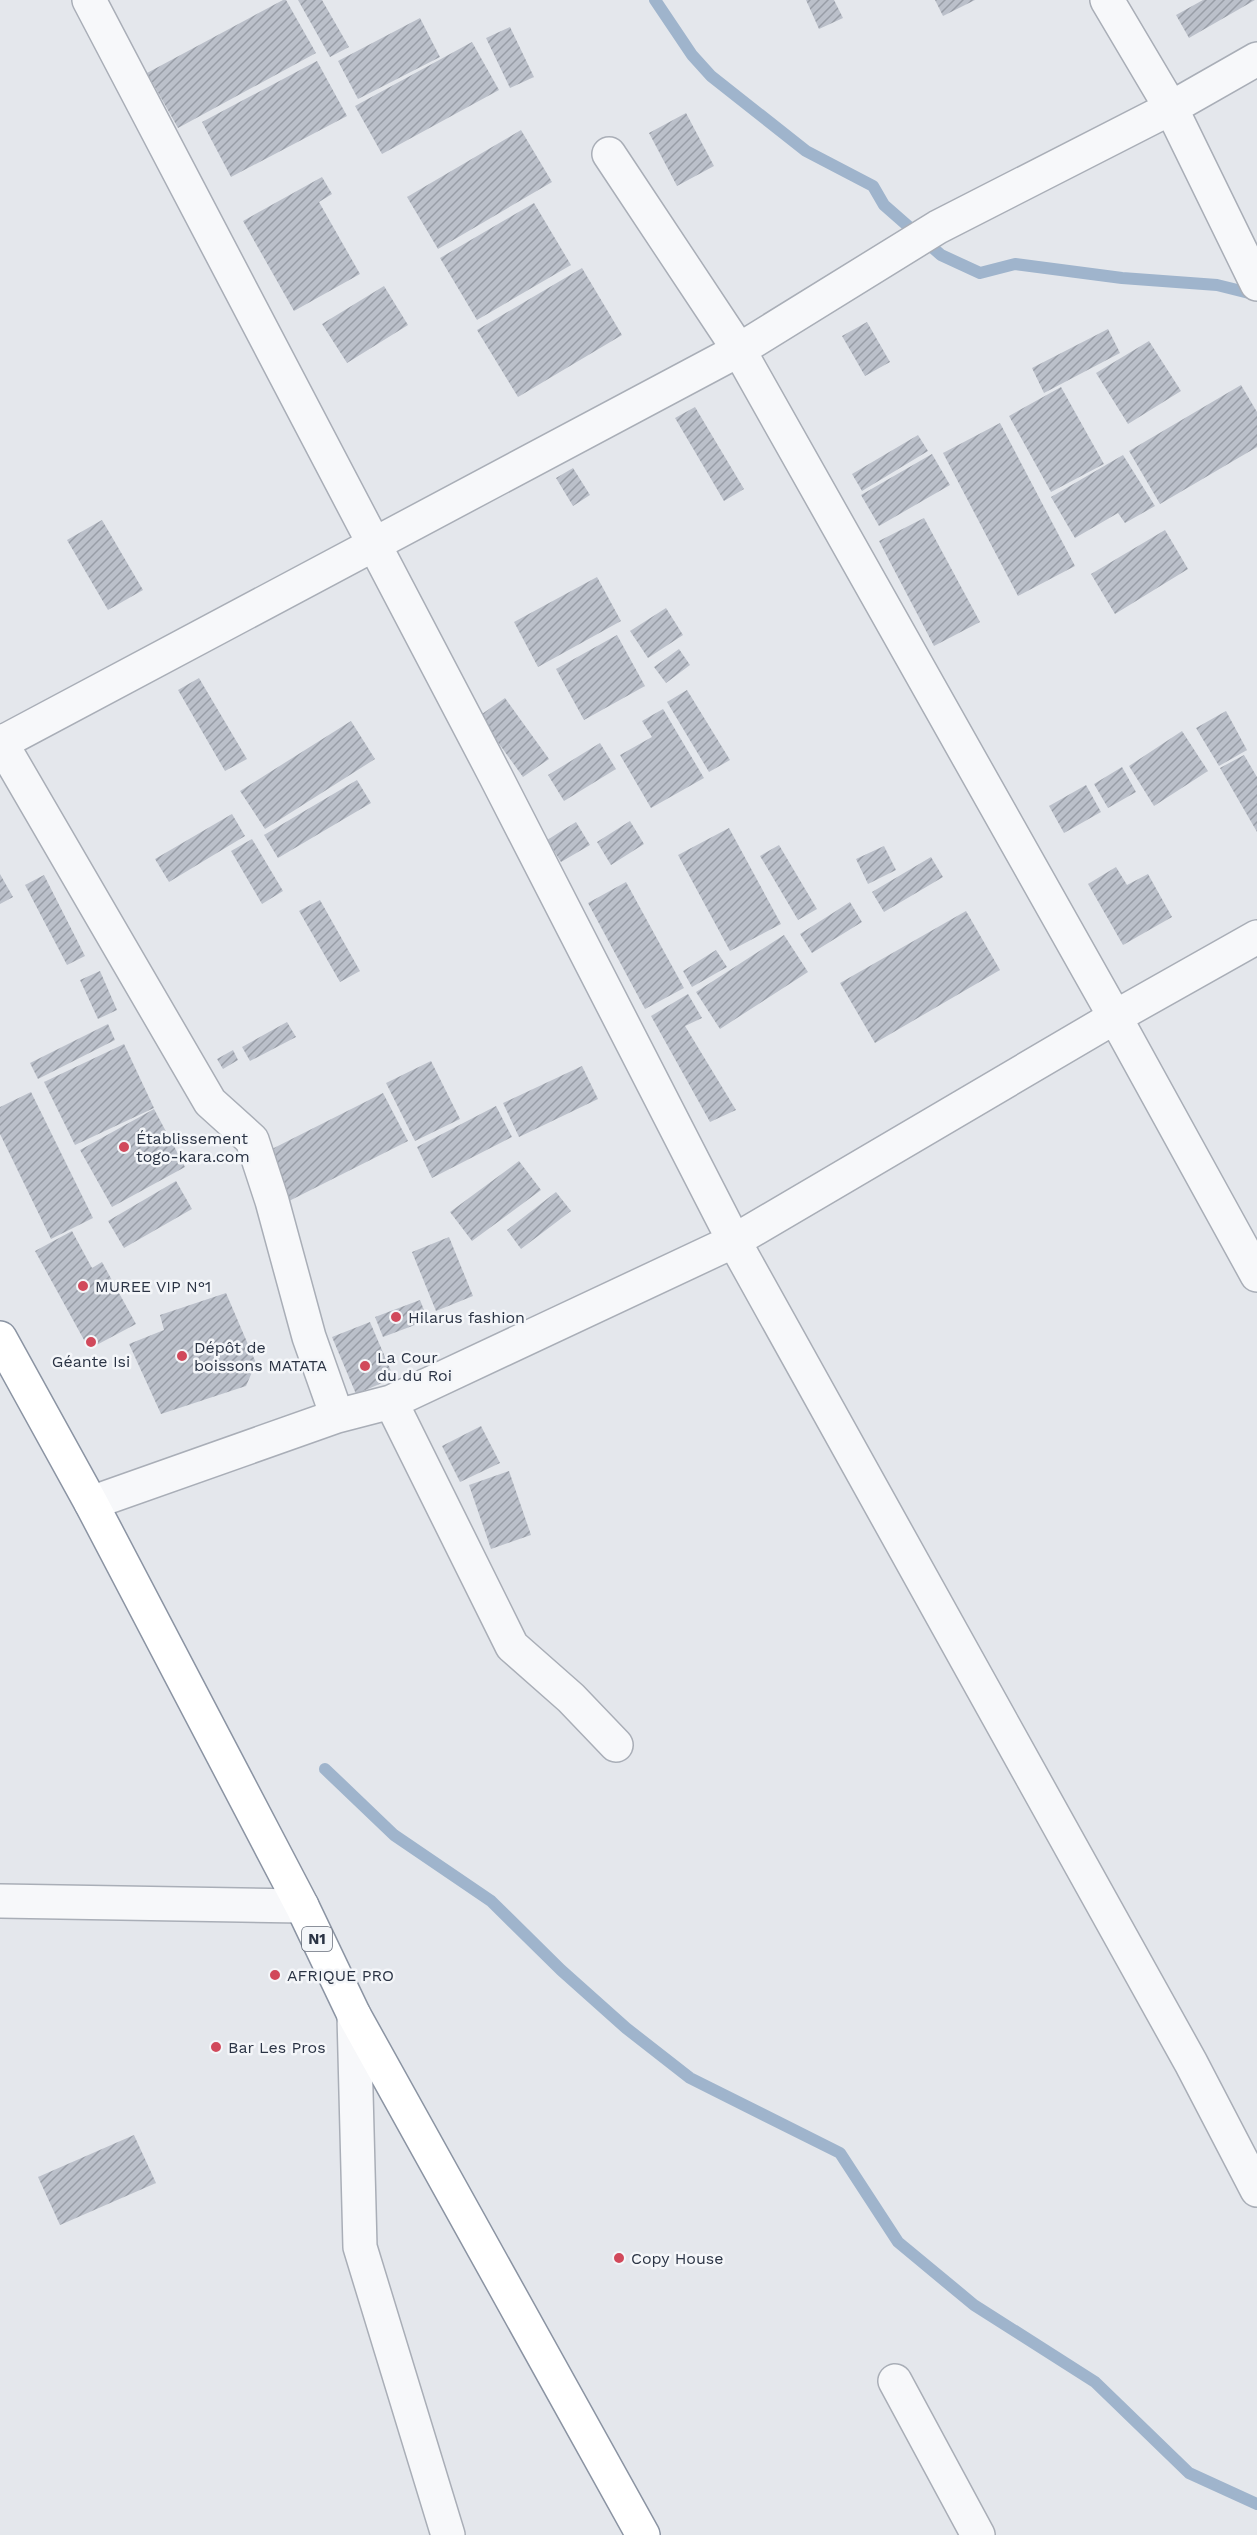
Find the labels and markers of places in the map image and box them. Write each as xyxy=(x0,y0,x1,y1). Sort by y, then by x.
place label: Établissement togo-kara.com xyxy=(136,1129,250,1166)
marker: Établissement togo-kara.com xyxy=(117,1140,131,1154)
place label: MUREE VIP N°1 xyxy=(95,1277,211,1296)
marker: MUREE VIP N°1 xyxy=(76,1279,90,1293)
place label: Hilarus fashion xyxy=(408,1308,525,1327)
marker: Hilarus fashion xyxy=(389,1310,403,1324)
marker: Géante Isi xyxy=(84,1335,98,1349)
place label: Dépôt de boissons MATATA xyxy=(194,1338,327,1375)
place label: La Cour du du Roi xyxy=(377,1348,452,1385)
marker: Dépôt de boissons MATATA xyxy=(175,1349,189,1363)
place label: Géante Isi xyxy=(52,1352,130,1371)
marker: La Cour du du Roi xyxy=(358,1359,372,1373)
place label: AFRIQUE PRO xyxy=(287,1966,394,1985)
marker: AFRIQUE PRO xyxy=(268,1968,282,1982)
place label: Bar Les Pros xyxy=(228,2038,326,2057)
marker: Bar Les Pros xyxy=(209,2040,223,2054)
place label: Copy House xyxy=(631,2249,723,2268)
marker: Copy House xyxy=(612,2251,626,2265)

